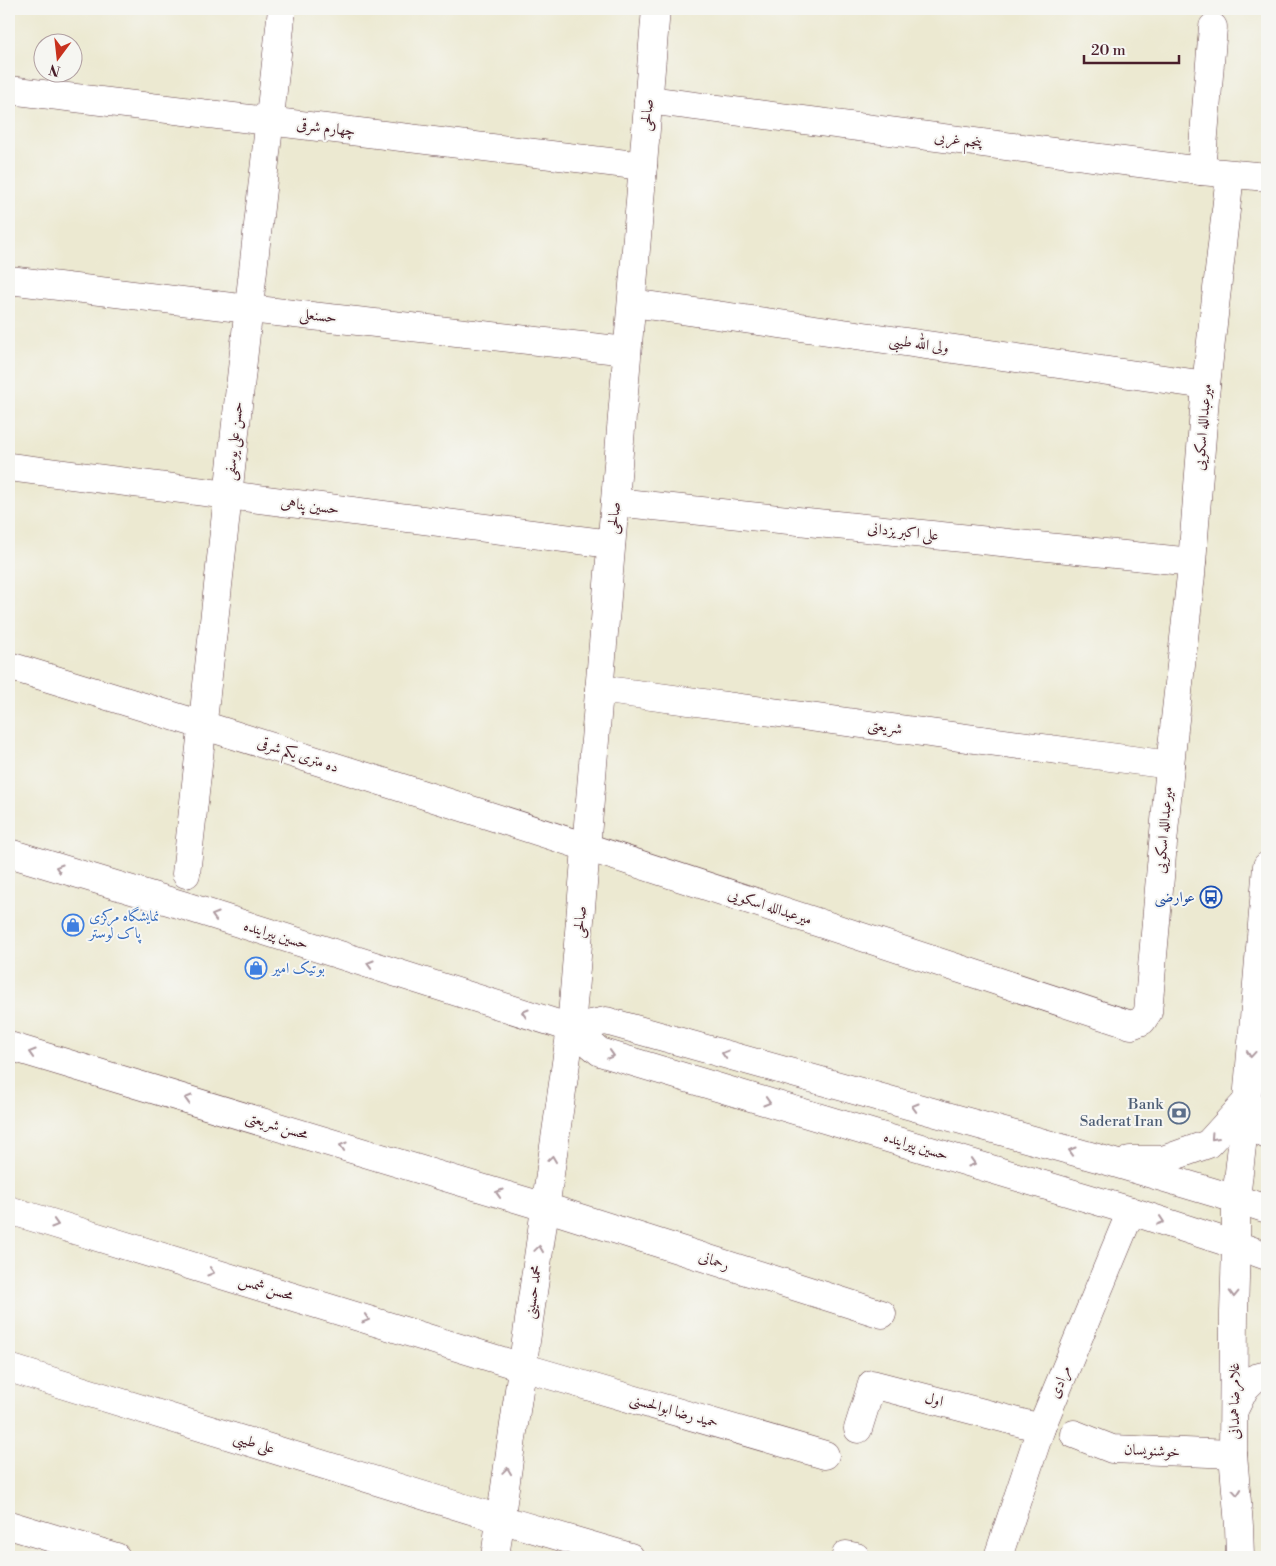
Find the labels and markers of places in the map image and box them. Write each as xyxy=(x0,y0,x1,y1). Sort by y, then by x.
bus stop icon: عوارضی xyxy=(1199,885,1223,909)
place label: عوارضی xyxy=(1154,888,1195,908)
place label: نمایشگاه مرکزی پاک لوستر xyxy=(87,906,160,944)
shop icon: نمایشگاه مرکزی پاک لوستر xyxy=(61,913,85,937)
shop icon: بوتیک امیر xyxy=(244,956,268,980)
place label: بوتیک امیر xyxy=(270,959,325,978)
place label: Bank Saderat Iran xyxy=(1080,1095,1164,1131)
bank icon: Bank Saderat Iran xyxy=(1167,1101,1191,1125)

